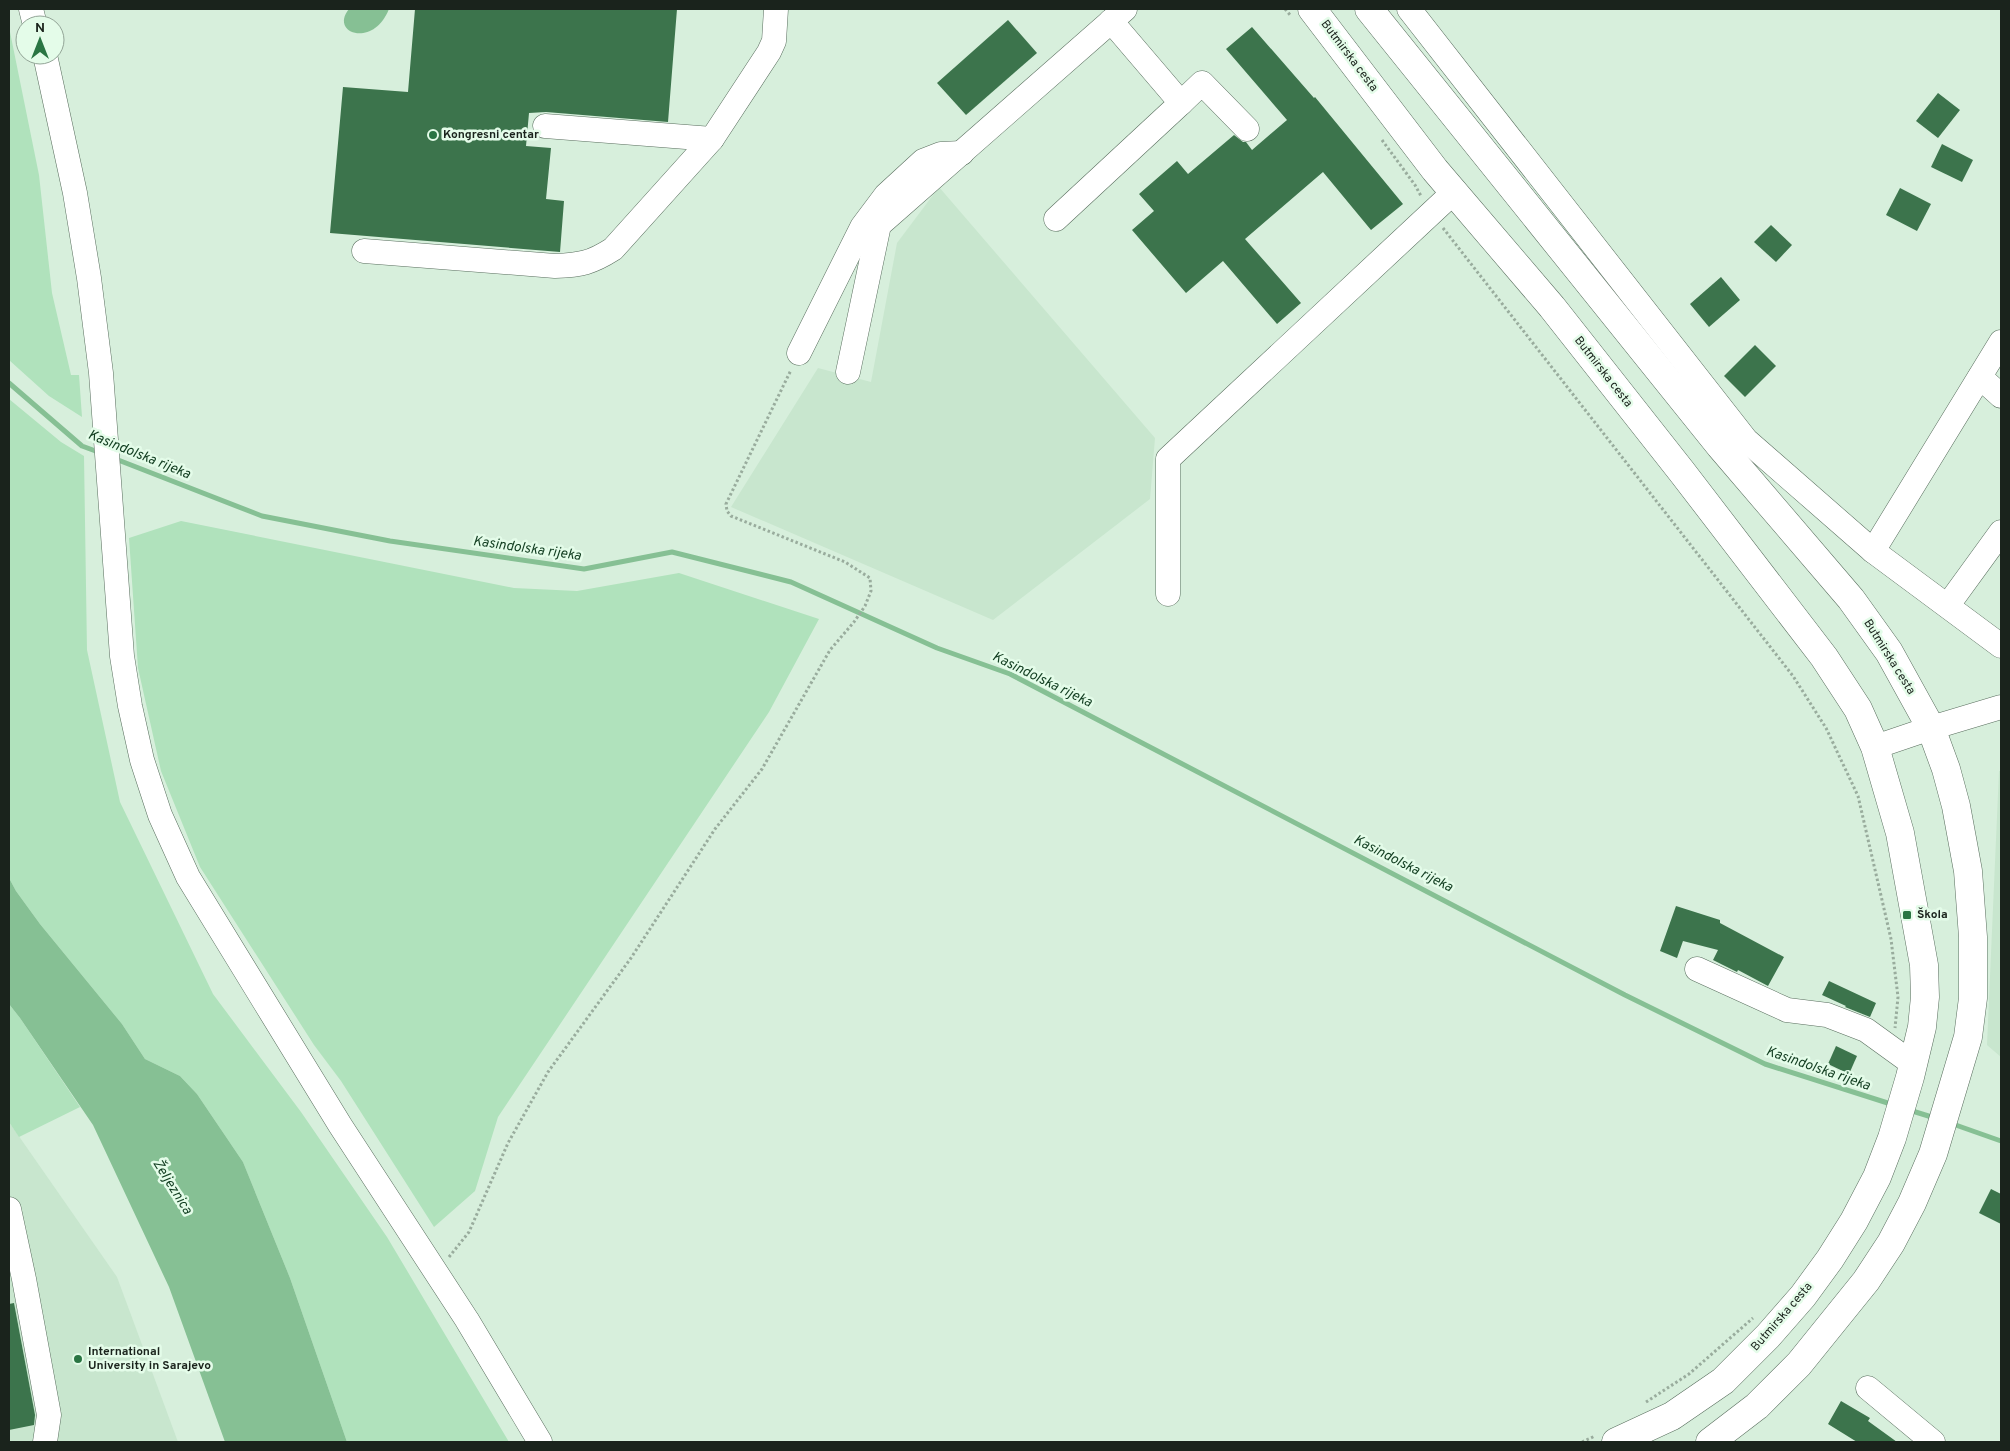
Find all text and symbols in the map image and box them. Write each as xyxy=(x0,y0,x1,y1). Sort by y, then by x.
north arrow xyxy=(15,15,65,65)
street label: Butmirska cesta xyxy=(1317,17,1381,95)
text: N xyxy=(35,20,45,37)
place label: Kongresni centar xyxy=(443,127,539,143)
marker: Kongresni centar xyxy=(427,129,439,141)
street label: Butmirska cesta xyxy=(1570,333,1636,411)
water label: Kasindolska rijeka xyxy=(85,427,193,484)
water label: Kasindolska rijeka xyxy=(472,533,583,565)
street label: Butmirska cesta xyxy=(1859,616,1919,698)
water label: Kasindolska rijeka xyxy=(989,648,1095,712)
water label: Kasindolska rijeka xyxy=(1351,832,1456,897)
place label: Škola xyxy=(1917,907,1948,923)
marker: Škola xyxy=(1901,909,1913,921)
water label: Kasindolska rijeka xyxy=(1764,1043,1873,1095)
water label: Željeznica xyxy=(148,1156,197,1218)
street label: Butmirska cesta xyxy=(1748,1279,1816,1355)
place label: International University in Sarajevo xyxy=(88,1344,211,1374)
marker: International University in Sarajevo xyxy=(72,1353,84,1365)

